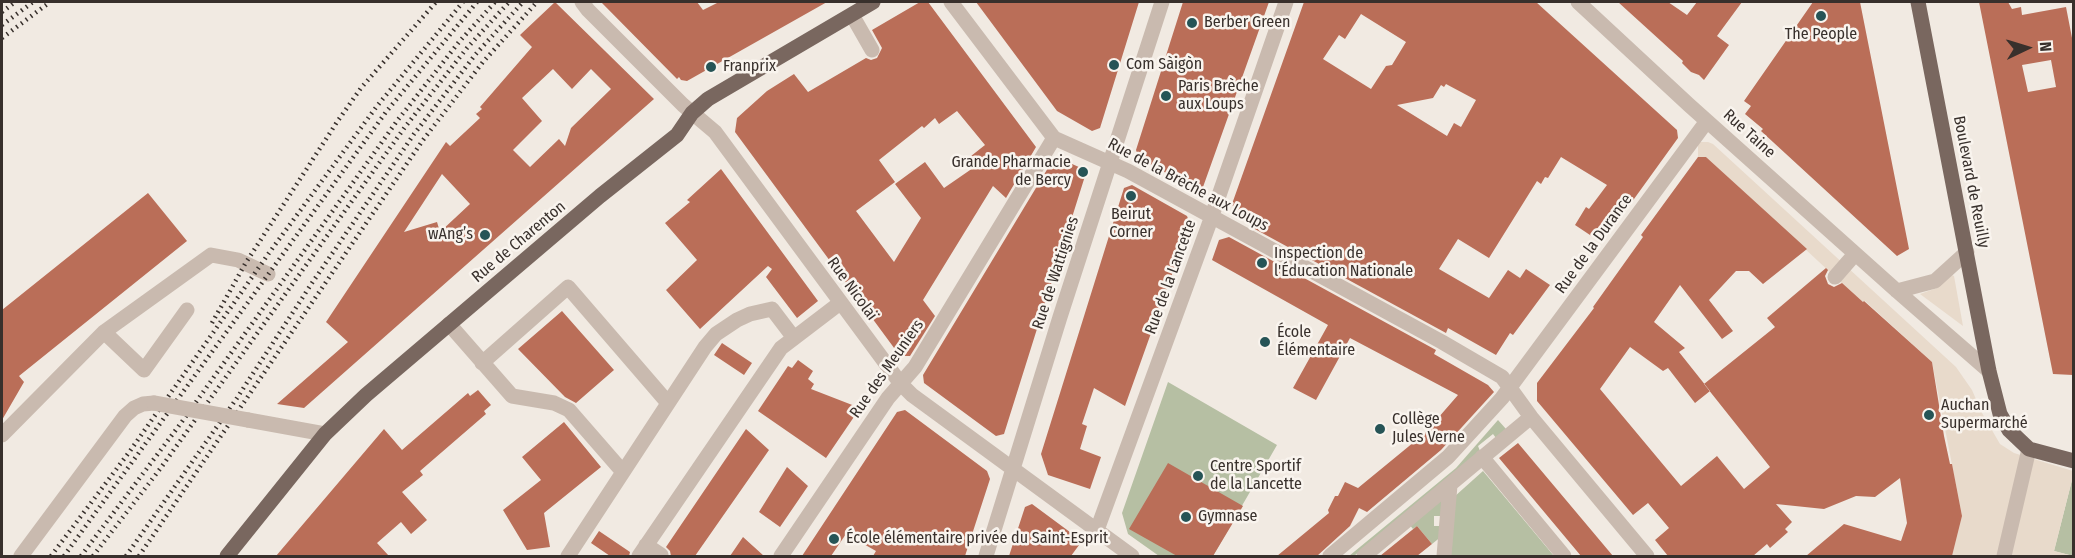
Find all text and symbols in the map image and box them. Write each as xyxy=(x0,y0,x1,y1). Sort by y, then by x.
marker: The People xyxy=(1814,9,1828,23)
place label: Berber Green xyxy=(1204,13,1291,33)
marker: Berber Green xyxy=(1185,16,1199,30)
north arrow xyxy=(1997,18,2057,78)
place label: The People xyxy=(1785,25,1857,45)
text: N xyxy=(2036,41,2055,52)
place label: Com Sàigòn xyxy=(1126,55,1202,75)
place label: Franprix xyxy=(723,57,776,77)
marker: Com Sàigòn xyxy=(1107,58,1121,72)
marker: Franprix xyxy=(704,60,718,74)
place label: Paris Brèche aux Loups xyxy=(1178,77,1259,115)
marker: Paris Brèche aux Loups xyxy=(1159,89,1173,103)
street label: Rue Taine xyxy=(1719,106,1779,162)
street label: Boulevard de Reuilly xyxy=(1949,114,1993,250)
street label: Rue de la Brèche aux Loups xyxy=(1104,134,1272,236)
place label: Grande Pharmacie de Bercy xyxy=(951,153,1071,191)
marker: Grande Pharmacie de Bercy xyxy=(1076,165,1090,179)
marker: Beirut Corner xyxy=(1124,189,1138,203)
street label: Rue de la Durance xyxy=(1551,191,1637,297)
street label: Rue de Charenton xyxy=(468,197,570,287)
place label: Beirut Corner xyxy=(1109,205,1153,243)
street label: Rue de Wattignies xyxy=(1029,214,1083,332)
street label: Rue de la Lancette xyxy=(1141,217,1201,337)
place label: wAng’s xyxy=(428,225,473,245)
marker: wAng’s xyxy=(478,228,492,242)
place label: Inspection de l'Éducation Nationale xyxy=(1274,244,1413,282)
street label: Rue Nicolaï xyxy=(823,254,881,324)
marker: Inspection de l'Éducation Nationale xyxy=(1255,256,1269,270)
street label: Rue des Meuniers xyxy=(846,316,928,422)
place label: École Élémentaire xyxy=(1277,323,1355,361)
marker: École Élémentaire xyxy=(1258,335,1272,349)
place label: Auchan Supermarché xyxy=(1941,396,2028,434)
marker: Auchan Supermarché xyxy=(1922,408,1936,422)
place label: Collège Jules Verne xyxy=(1392,410,1465,448)
marker: Collège Jules Verne xyxy=(1373,422,1387,436)
place label: Centre Sportif de la Lancette xyxy=(1210,457,1302,495)
marker: Centre Sportif de la Lancette xyxy=(1191,469,1205,483)
place label: Gymnase xyxy=(1198,507,1258,527)
marker: Gymnase xyxy=(1179,510,1193,524)
place label: École élémentaire privée du Saint-Esprit xyxy=(846,529,1108,549)
marker: École élémentaire privée du Saint-Esprit xyxy=(827,532,841,546)

